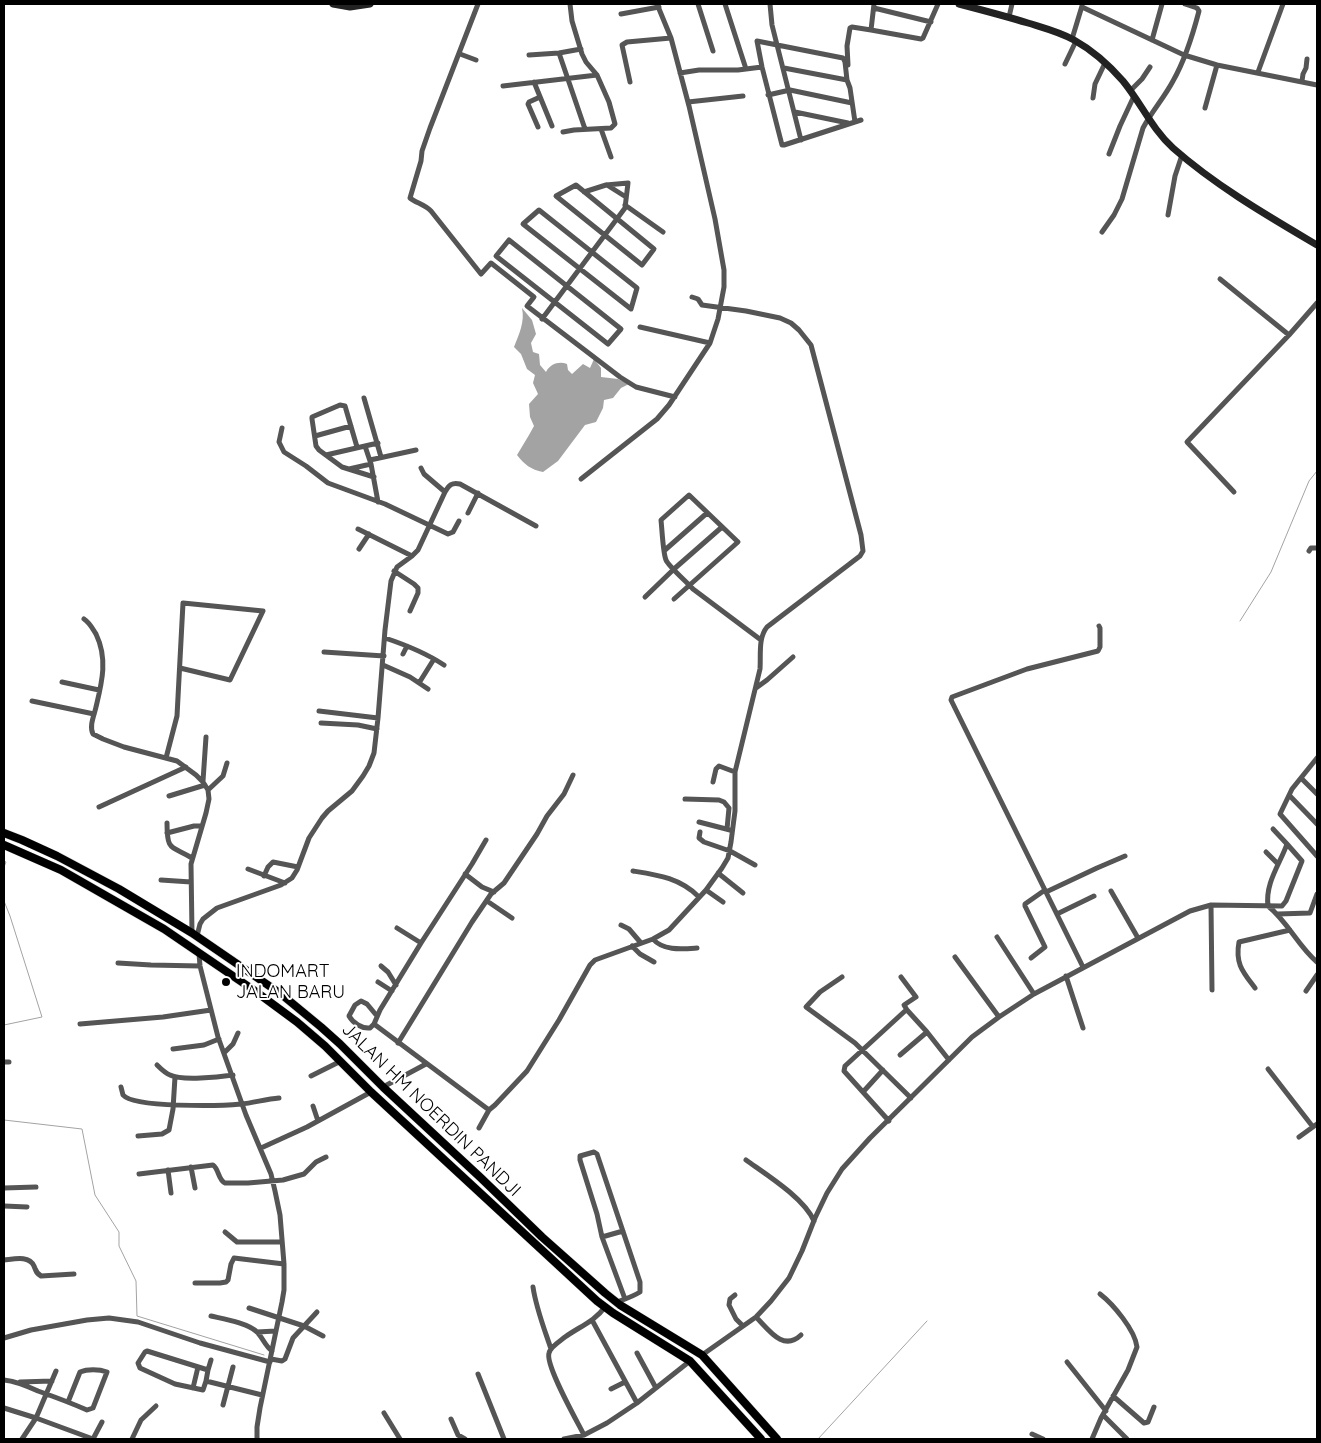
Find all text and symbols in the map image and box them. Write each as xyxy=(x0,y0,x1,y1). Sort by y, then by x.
place label: INDOMART JALAN BARU xyxy=(236,961,345,1004)
marker: INDOMART JALAN BARU xyxy=(220,976,232,988)
street label: JALAN HM NOERDIN PANDJI xyxy=(337,1019,525,1201)

